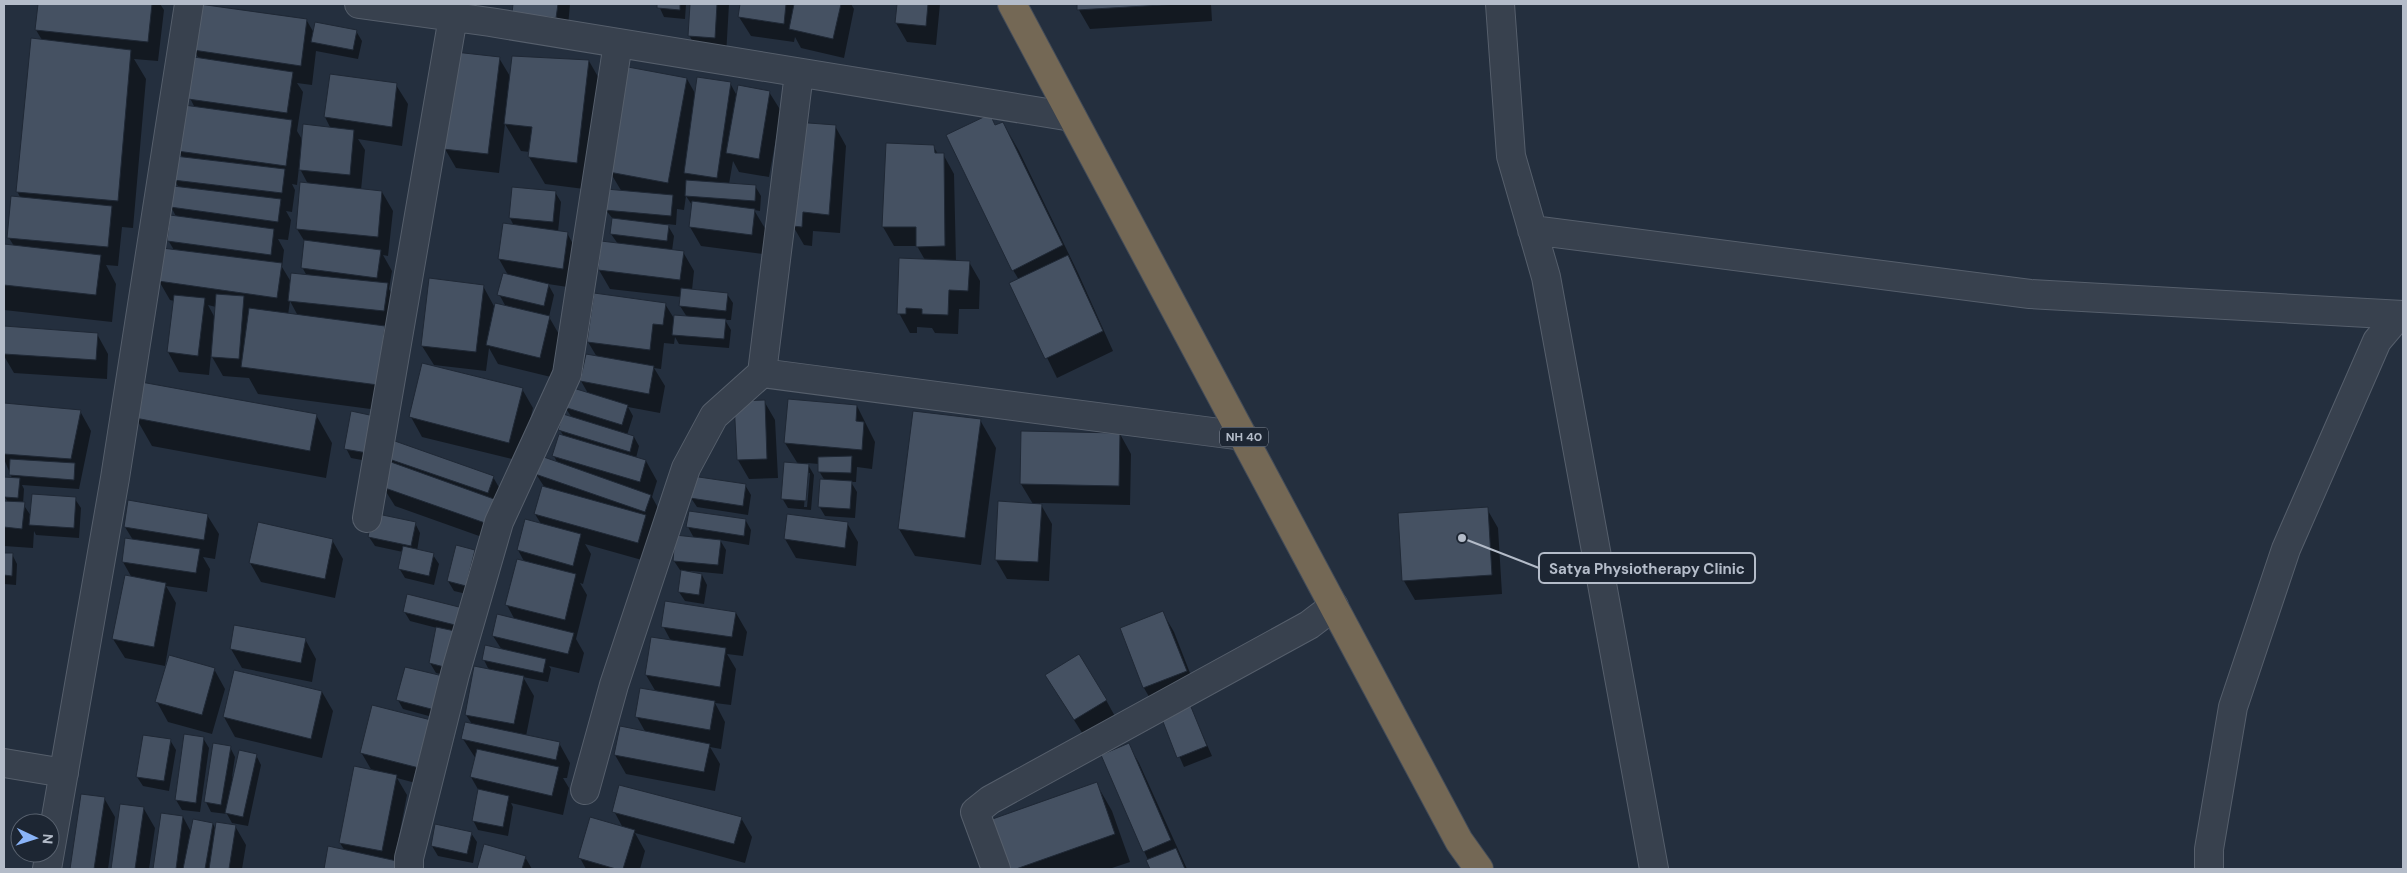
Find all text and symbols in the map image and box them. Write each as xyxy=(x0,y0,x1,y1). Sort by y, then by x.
road number: NH 40 xyxy=(1220,428,1268,447)
callout: Satya Physiotherapy Clinic xyxy=(1539,553,1755,583)
text: Satya Physiotherapy Clinic xyxy=(1549,559,1745,579)
north arrow xyxy=(10,813,60,863)
text: N xyxy=(39,833,57,845)

